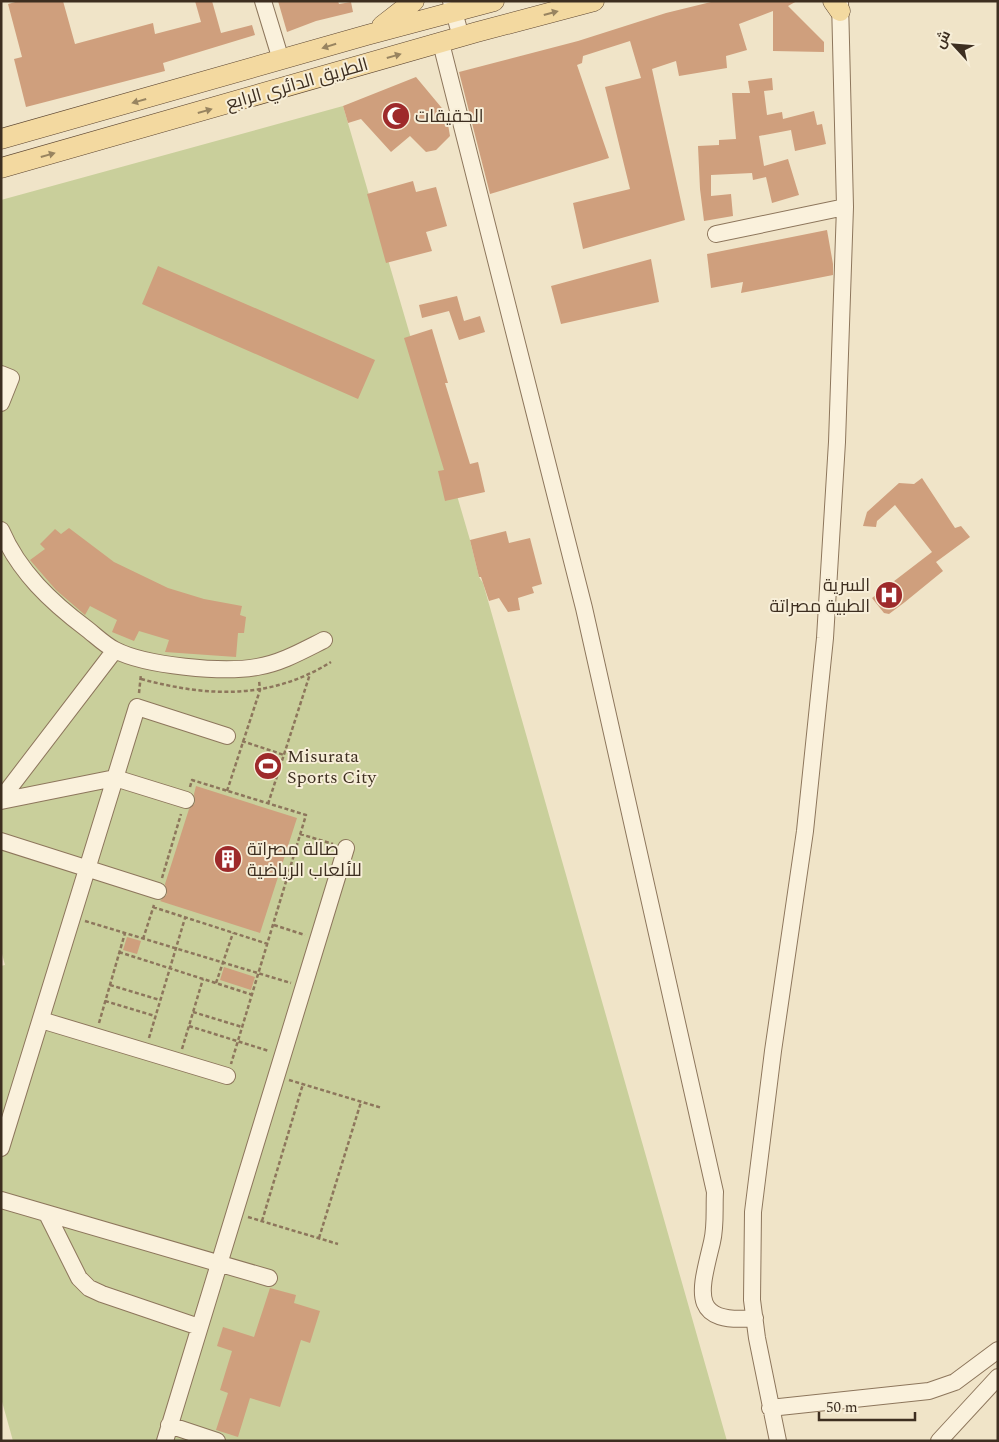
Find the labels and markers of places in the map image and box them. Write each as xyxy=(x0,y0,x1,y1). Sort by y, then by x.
mosque icon: الحقيقات xyxy=(381,101,411,131)
place label: الحقيقات xyxy=(415,103,483,130)
place label: السرية الطبية مصراتة xyxy=(769,572,870,620)
hospital icon: السرية الطبية مصراتة xyxy=(874,580,904,610)
place label: Misurata Sports City xyxy=(287,743,377,791)
sports icon: Misurata Sports City xyxy=(253,751,283,781)
place label: صالة مصراتة للألعاب الرياضية xyxy=(247,836,362,884)
building icon: صالة مصراتة للألعاب الرياضية xyxy=(213,844,243,874)

